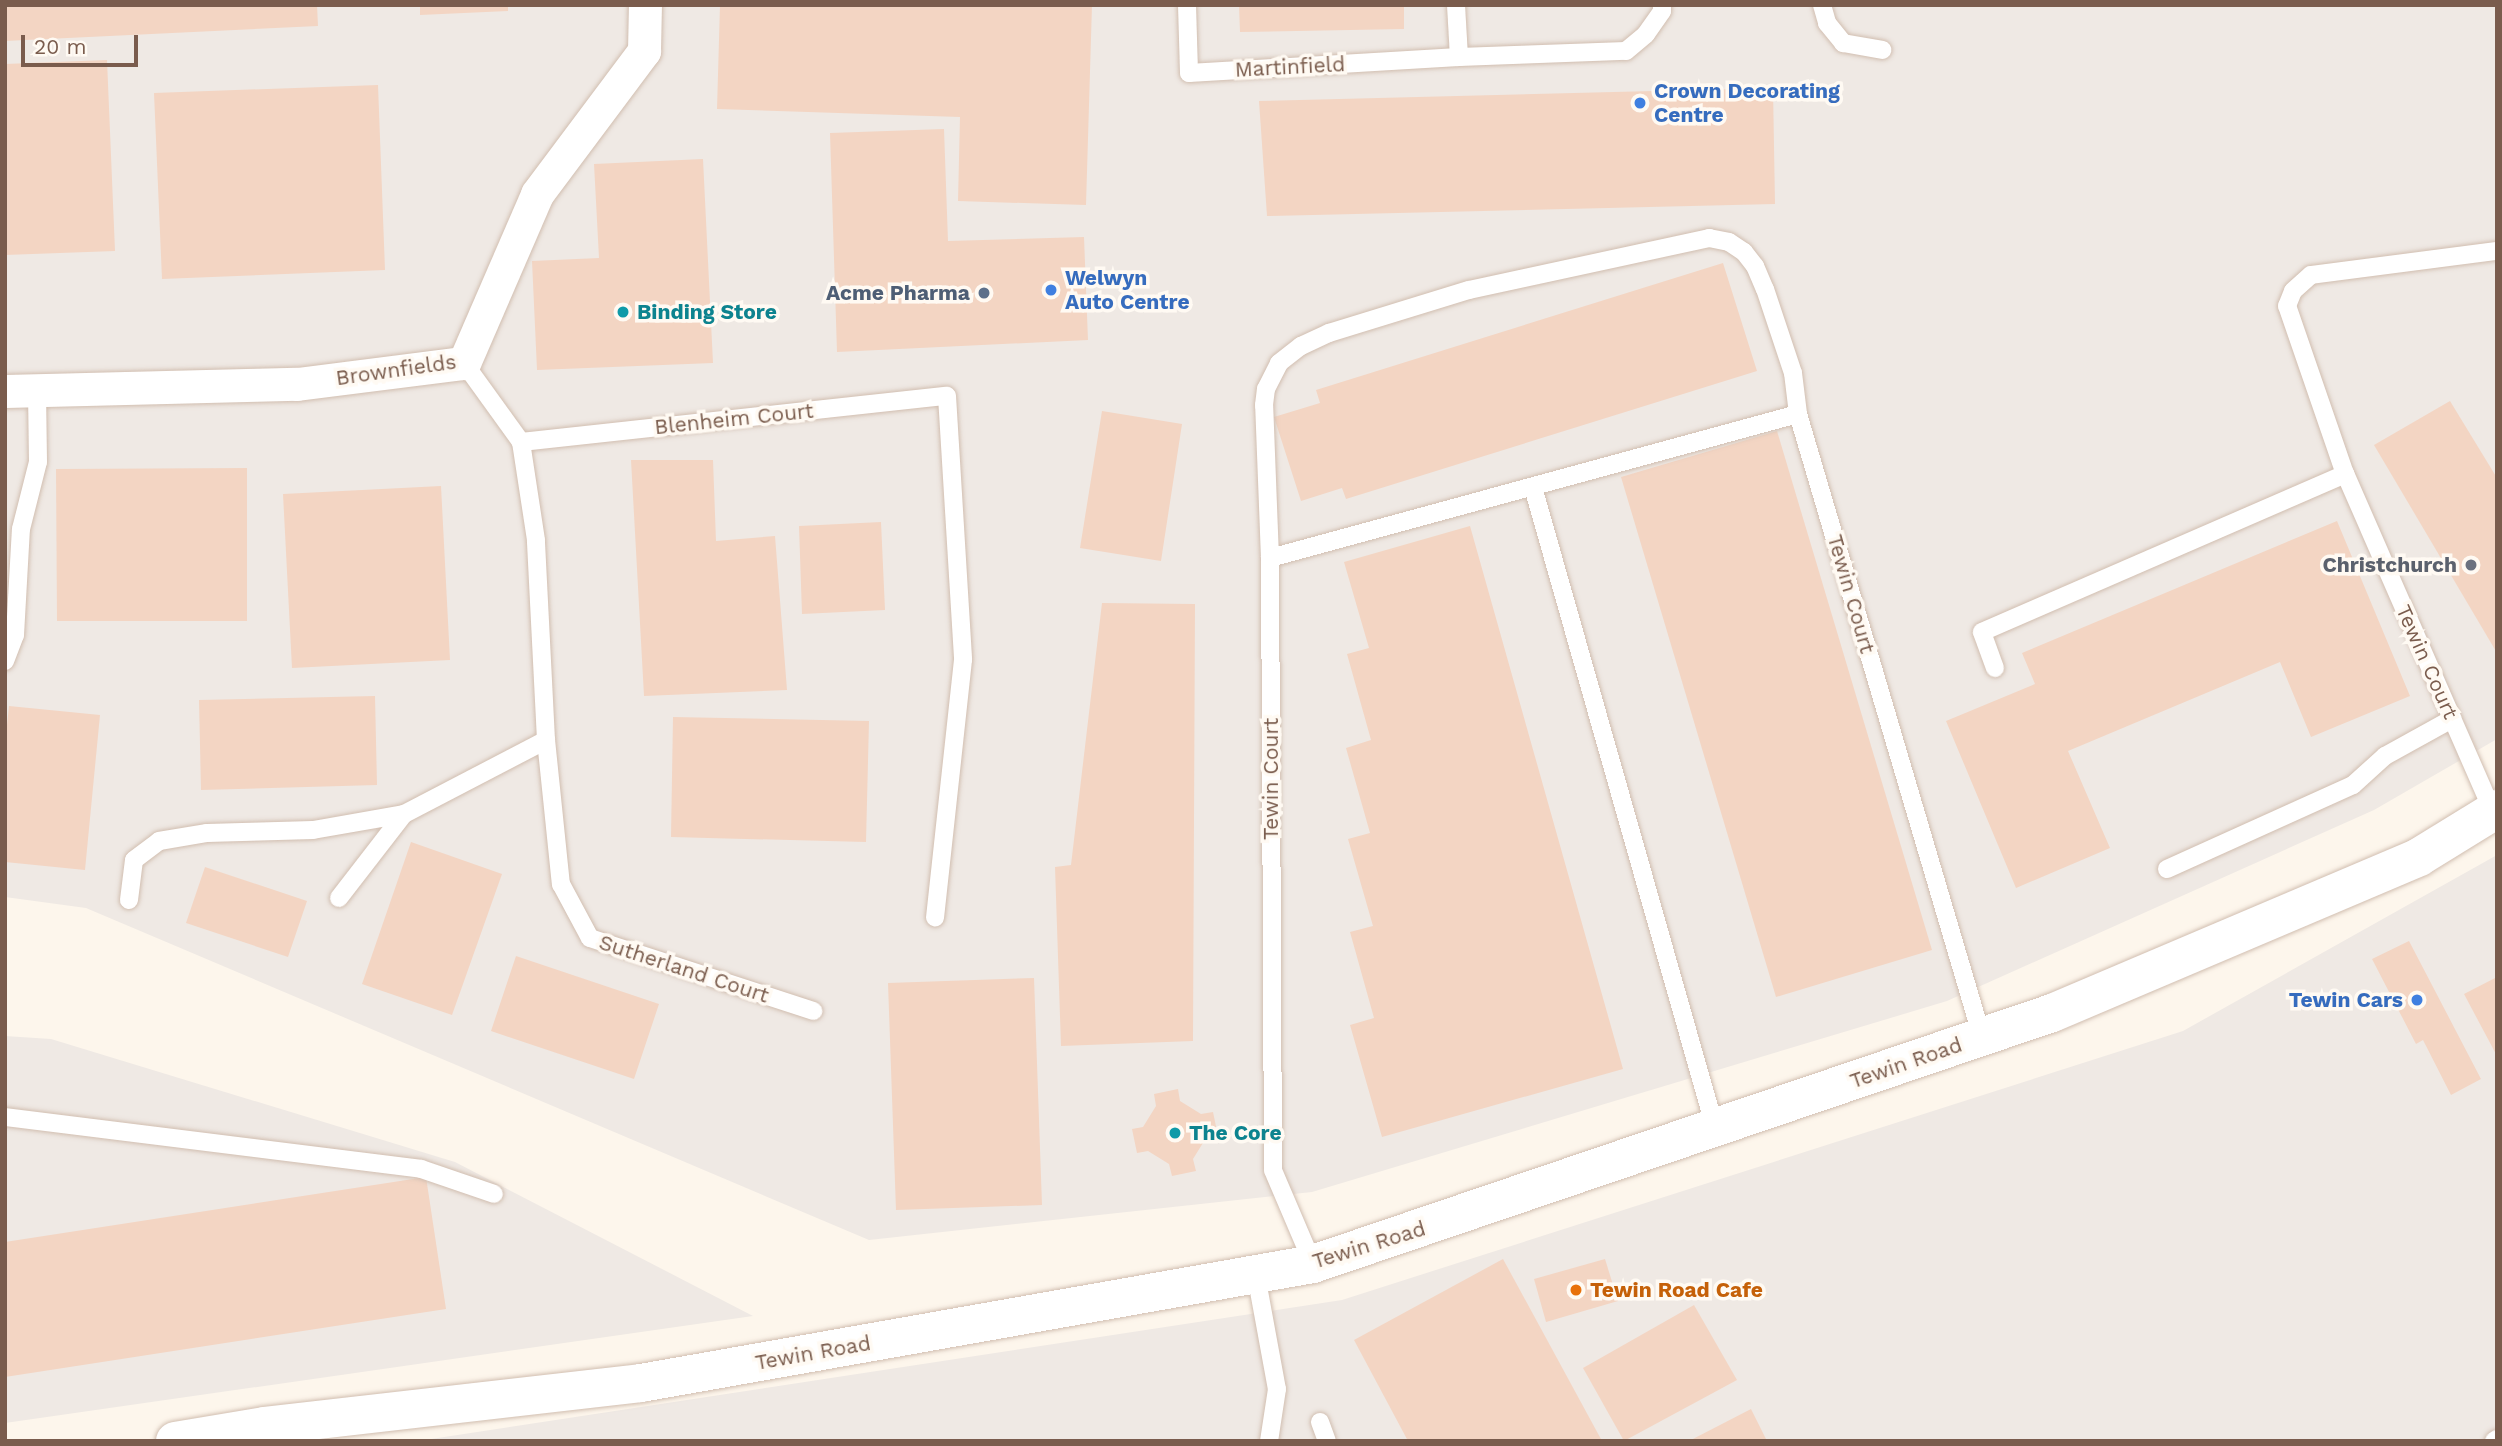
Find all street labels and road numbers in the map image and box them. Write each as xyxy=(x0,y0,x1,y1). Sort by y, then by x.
street label: Martinfield xyxy=(1234,52,1346,82)
street label: Brownfields xyxy=(334,349,458,391)
street label: Blenheim Court xyxy=(653,398,815,440)
street label: Tewin Court xyxy=(1822,532,1880,656)
street label: Tewin Court xyxy=(2391,601,2463,723)
street label: Tewin Court xyxy=(1258,718,1284,840)
street label: Sutherland Court xyxy=(596,930,772,1008)
street label: Tewin Road xyxy=(1847,1032,1965,1094)
street label: Tewin Road xyxy=(1309,1216,1429,1274)
street label: Tewin Road xyxy=(753,1330,873,1376)

